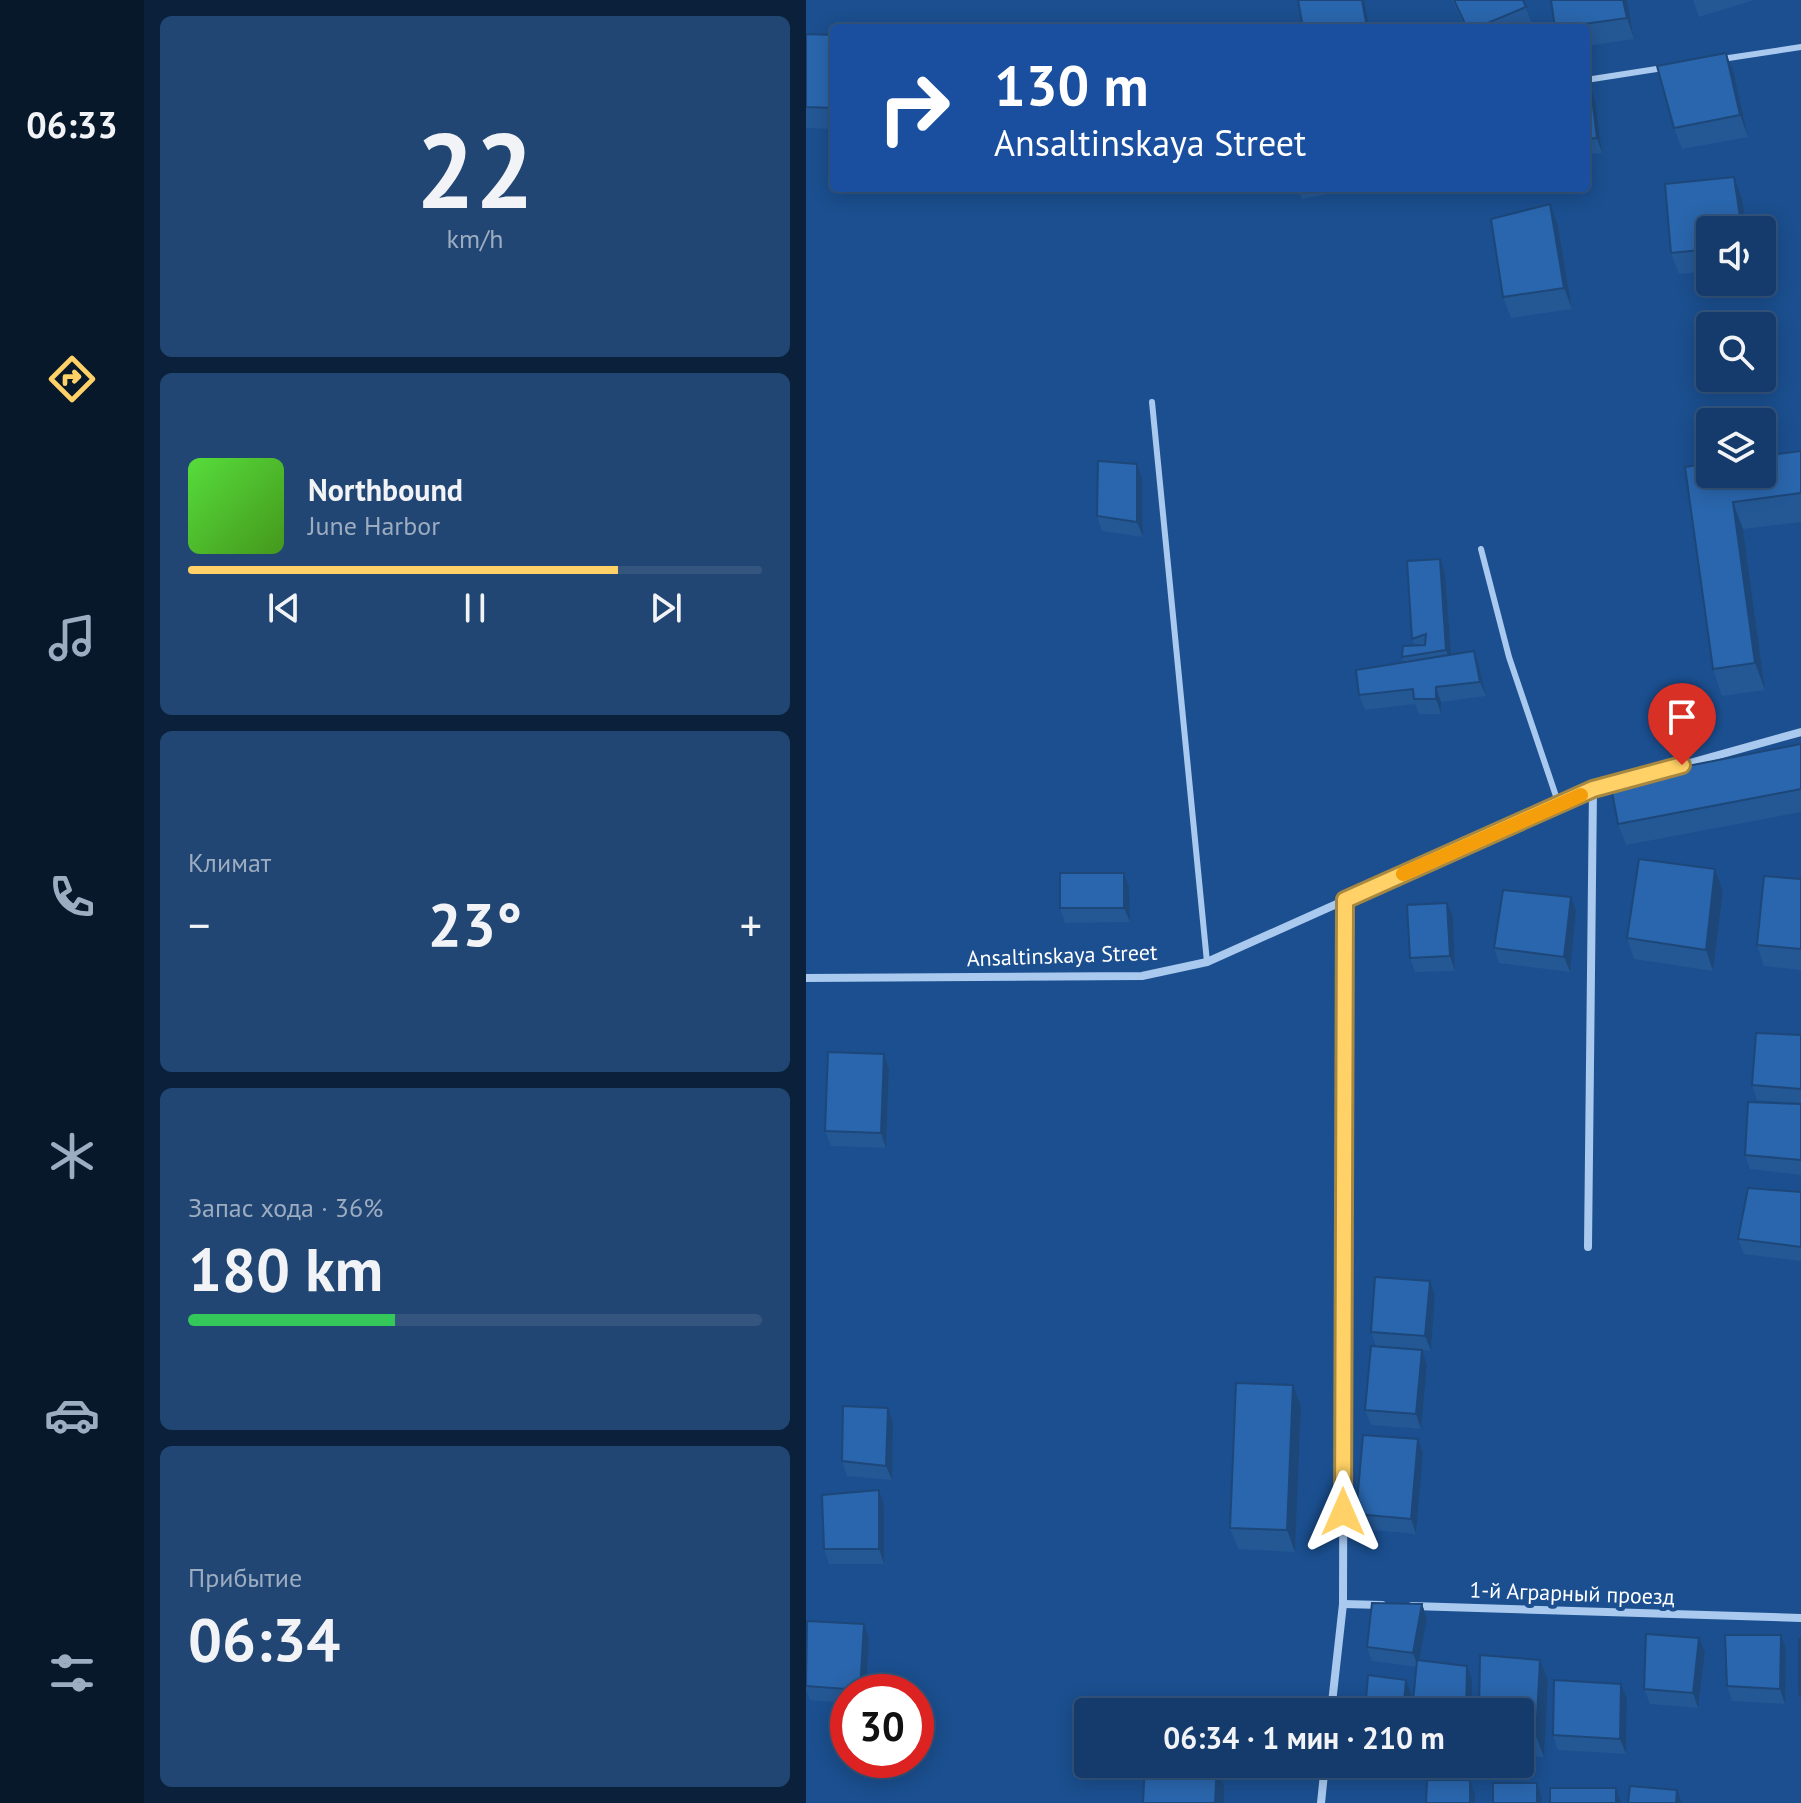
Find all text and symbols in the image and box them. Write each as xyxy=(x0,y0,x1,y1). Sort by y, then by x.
text: 130 m xyxy=(994,49,1149,121)
icon: right xyxy=(862,56,966,160)
text: 06:33 xyxy=(26,101,118,148)
text: 22 xyxy=(416,102,534,237)
text: Ansaltinskaya Street xyxy=(994,119,1306,166)
map controls xyxy=(1696,216,1776,488)
button: sound xyxy=(1696,216,1776,296)
text: km/h xyxy=(447,222,504,255)
button: search xyxy=(1696,312,1776,392)
icon: directions xyxy=(44,351,100,407)
button: layers xyxy=(1696,408,1776,488)
text: Northbound xyxy=(308,470,463,509)
text: June Harbor xyxy=(308,509,440,542)
icon: previous xyxy=(262,586,306,630)
icon: pause xyxy=(453,586,497,630)
icon: next xyxy=(644,586,688,630)
icon: music xyxy=(44,610,100,666)
pin xyxy=(1648,683,1716,765)
icon: arrive xyxy=(1660,695,1704,739)
text: Климат xyxy=(188,846,271,879)
icon: phone xyxy=(44,869,100,925)
text: 23° xyxy=(428,885,522,963)
text: − xyxy=(188,896,210,953)
text: + xyxy=(740,896,762,953)
street label: Ansaltinskaya Street xyxy=(966,938,1158,972)
icon: climate xyxy=(44,1128,100,1184)
text: Запас хода · 36% xyxy=(188,1191,383,1224)
text: 180 km xyxy=(188,1230,383,1308)
icon: car xyxy=(44,1387,100,1443)
position arrow xyxy=(1301,1470,1385,1554)
text: Прибытие xyxy=(188,1561,302,1594)
street label: 1-й Аграрный проезд xyxy=(1469,1575,1675,1611)
text: 06:34 xyxy=(188,1600,340,1678)
icon: filters xyxy=(44,1645,100,1701)
speed limit sign: 30 xyxy=(830,1674,934,1778)
text: 06:34 · 1 мин · 210 m xyxy=(1163,1718,1445,1757)

